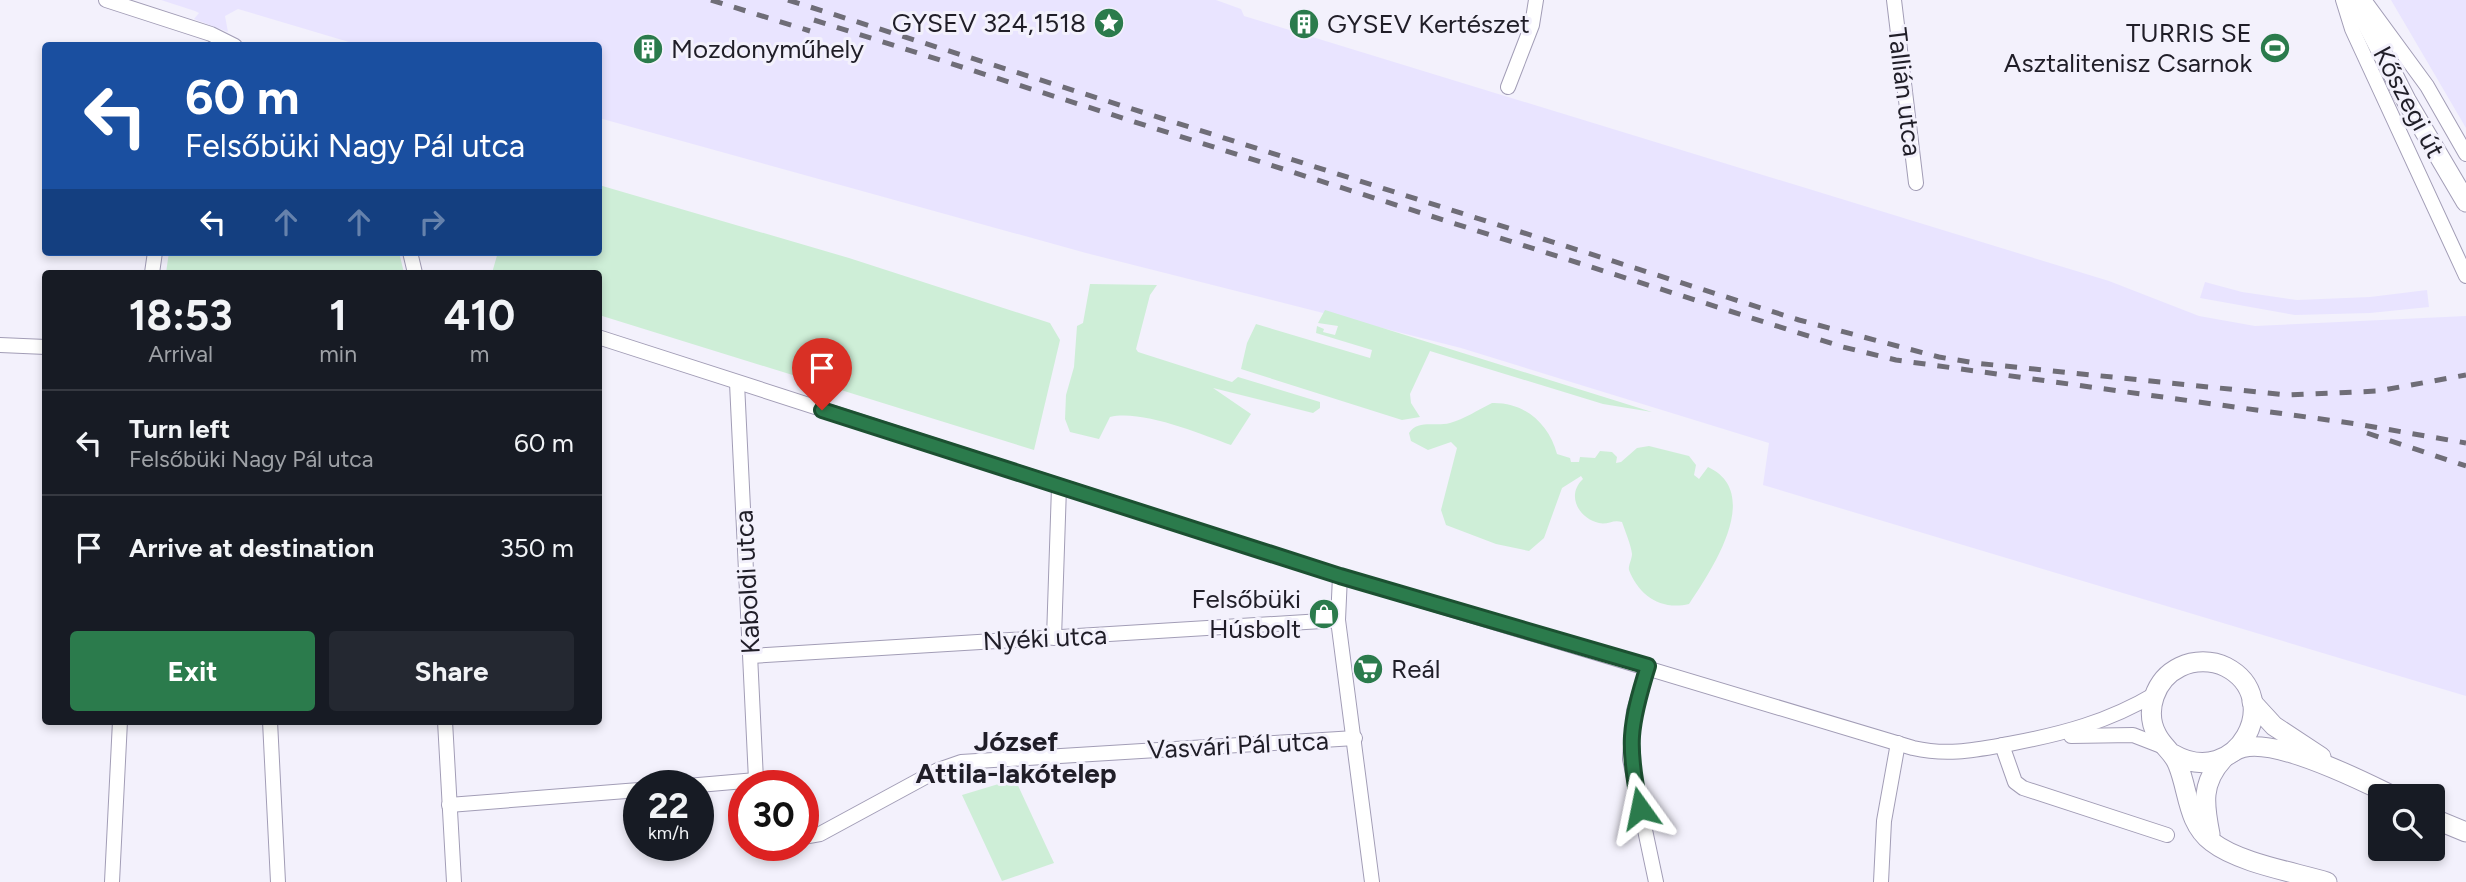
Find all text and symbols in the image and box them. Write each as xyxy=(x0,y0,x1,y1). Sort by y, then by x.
place icon: GYSEV 324,1518 xyxy=(1092,6,1126,40)
place label: GYSEV 324,1518 xyxy=(892,7,1086,39)
building icon: GYSEV Kertészet xyxy=(1287,7,1321,41)
place label: GYSEV Kertészet xyxy=(1327,8,1530,40)
place label: TURRIS SE Asztalitenisz Csarnok xyxy=(2004,17,2252,79)
street label: Tallián utca xyxy=(1881,26,1929,158)
sports icon: TURRIS SE Asztalitenisz Csarnok xyxy=(2258,31,2292,65)
building icon: Mozdonyműhely xyxy=(631,32,665,66)
place label: Mozdonyműhely xyxy=(671,33,864,65)
street label: Kőszegi út xyxy=(2366,41,2452,163)
text: 60 m xyxy=(185,67,300,126)
icon: left xyxy=(70,70,161,161)
text: Felsőbüki Nagy Pál utca xyxy=(185,127,525,165)
icon: left xyxy=(194,203,232,241)
icon: ahead xyxy=(267,203,305,241)
icon: ahead xyxy=(340,203,378,241)
icon: right xyxy=(413,203,451,241)
text: 18:53 xyxy=(129,290,233,341)
text: 1 xyxy=(329,290,347,341)
text: 410 xyxy=(444,290,515,341)
pin xyxy=(792,338,852,410)
text: Arrival xyxy=(148,340,213,368)
text: min xyxy=(319,340,357,368)
text: m xyxy=(470,340,489,368)
icon: arrive xyxy=(803,349,841,387)
text: Turn left xyxy=(129,413,230,445)
icon: left xyxy=(70,424,108,462)
text: 60 m xyxy=(514,427,574,459)
text: Felsőbüki Nagy Pál utca xyxy=(129,445,374,473)
street label: Kaboldi utca xyxy=(727,509,767,655)
icon: arrive xyxy=(70,529,108,567)
text: Arrive at destination xyxy=(129,532,374,564)
text: 350 m xyxy=(500,532,574,564)
place label: Felsőbüki Húsbolt xyxy=(1192,583,1301,645)
shop icon: Felsőbüki Húsbolt xyxy=(1307,597,1341,631)
street label: Nyéki utca xyxy=(982,619,1108,657)
button: Exit xyxy=(70,631,315,711)
button: Share xyxy=(329,631,574,711)
supermarket icon: Reál xyxy=(1351,652,1385,686)
place label: Reál xyxy=(1391,653,1440,685)
district label: József Attila-lakótelep xyxy=(915,724,1117,790)
street label: Vasvári Pál utca xyxy=(1146,724,1330,766)
speed limit sign: 30 xyxy=(728,770,819,861)
position arrow xyxy=(1603,771,1677,845)
map controls xyxy=(2368,784,2445,861)
button: search xyxy=(2368,784,2445,861)
text: 22 xyxy=(648,785,689,827)
text: km/h xyxy=(648,822,689,844)

